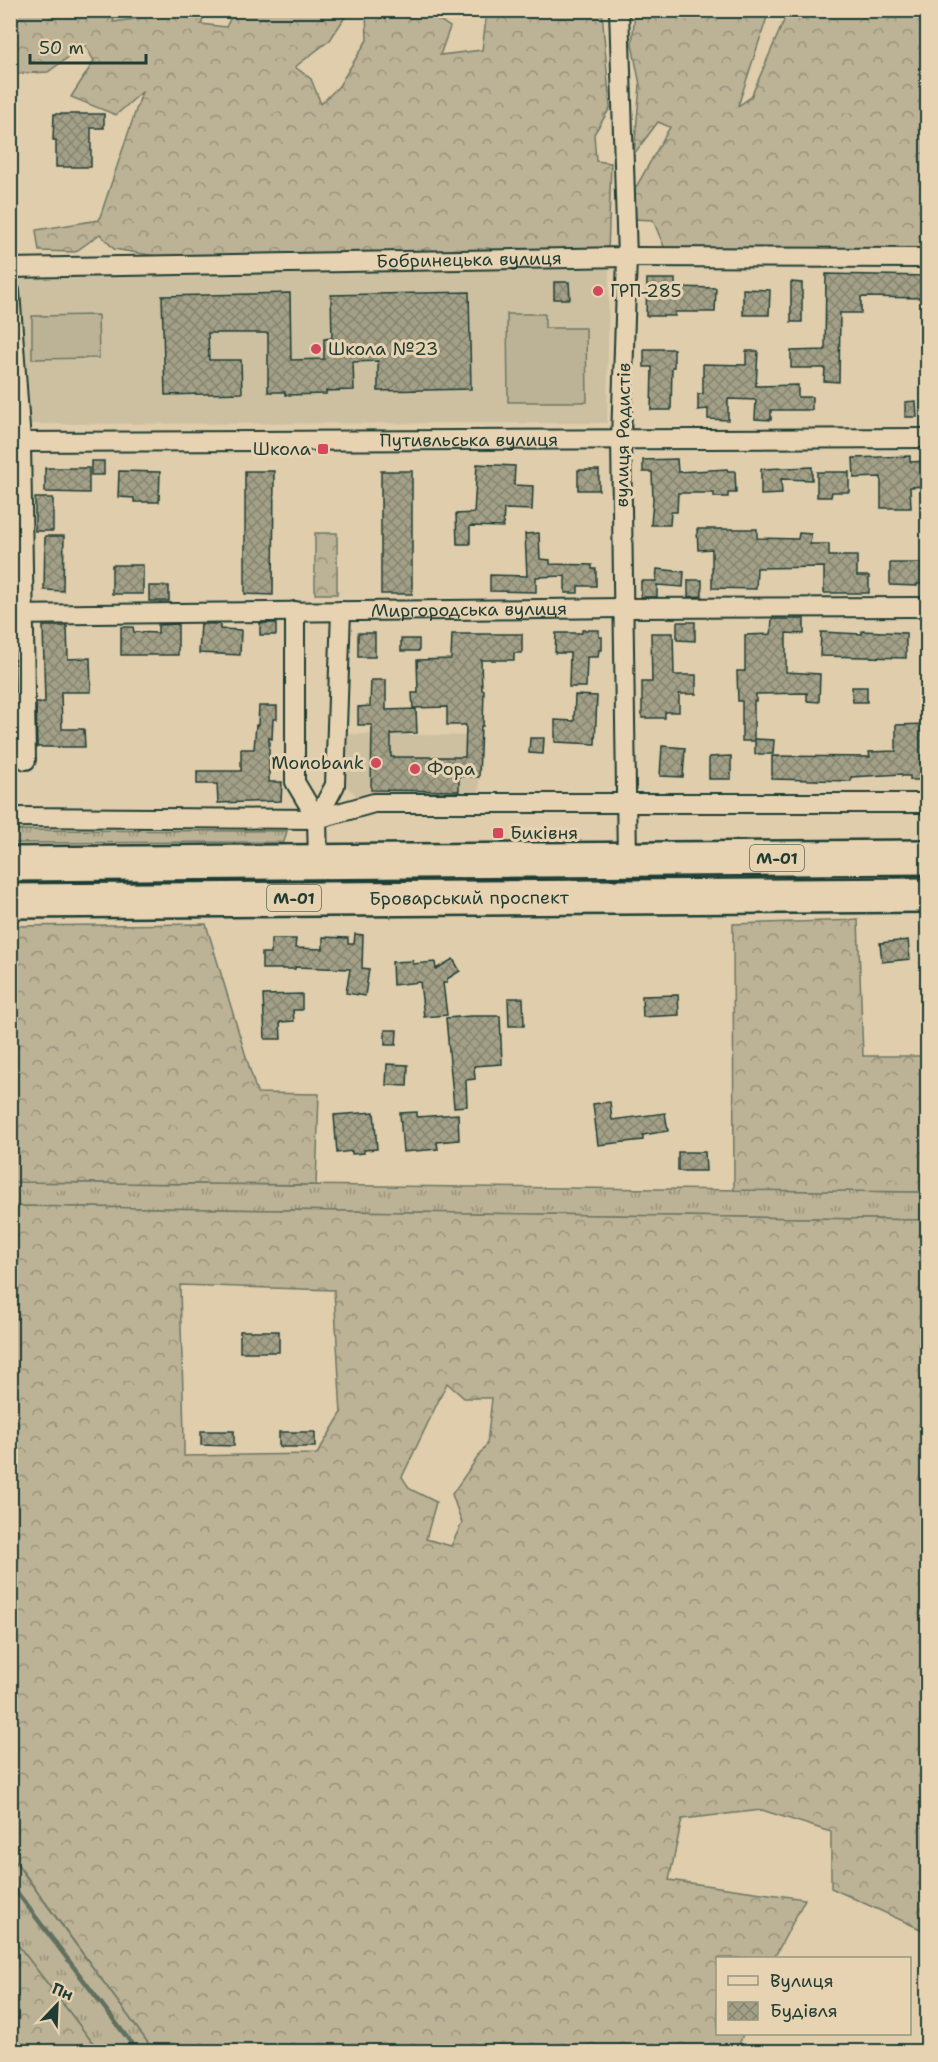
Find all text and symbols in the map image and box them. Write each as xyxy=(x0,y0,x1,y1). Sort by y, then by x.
scale bar xyxy=(30,27,146,65)
text: 50 m xyxy=(39,36,84,60)
street label: Бобринецька вулиця xyxy=(376,246,562,273)
place label: ГРП-285 xyxy=(610,279,682,303)
marker: ГРП-285 xyxy=(591,284,605,298)
place label: Школа №23 xyxy=(328,337,438,361)
marker: Школа №23 xyxy=(309,342,323,356)
street label: вулиця Радистів xyxy=(610,362,636,508)
street label: Путивльська вулиця xyxy=(380,428,558,452)
place label: Школа xyxy=(253,437,311,461)
marker: Школа xyxy=(316,442,330,456)
street label: Миргородська вулиця xyxy=(371,597,567,623)
place label: Monobank xyxy=(271,751,364,775)
marker: Monobank xyxy=(369,756,383,770)
place label: Фора xyxy=(427,757,475,781)
marker: Фора xyxy=(408,762,422,776)
place label: Бикiвня xyxy=(510,821,578,845)
marker: Бикiвня xyxy=(491,826,505,840)
road number: М-01 xyxy=(750,845,804,871)
road number: М-01 xyxy=(267,885,321,911)
street label: Броварський проспект xyxy=(369,885,570,911)
legend xyxy=(716,1957,911,2035)
text: Вулиця xyxy=(770,1969,834,1993)
north arrow xyxy=(27,1975,87,2035)
text: Пн xyxy=(49,1978,76,2005)
text: Будівля xyxy=(770,1999,838,2023)

